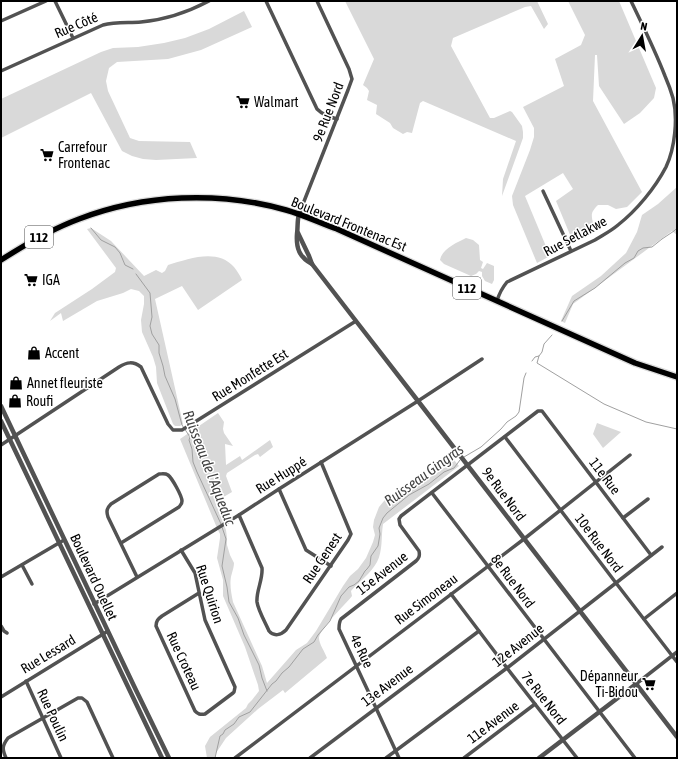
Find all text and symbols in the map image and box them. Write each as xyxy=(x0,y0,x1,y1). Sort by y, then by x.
street label: Rue Côté xyxy=(52,9,100,41)
north arrow xyxy=(622,16,662,56)
text: N xyxy=(640,20,648,33)
street label: 9e Rue Nord xyxy=(309,80,347,144)
supermarket icon: Walmart xyxy=(235,94,251,110)
place label: Walmart xyxy=(254,94,299,110)
place label: Carrefour Frontenac xyxy=(58,139,110,171)
supermarket icon: Carrefour Frontenac xyxy=(39,147,55,163)
street label: Boulevard Frontenac Est xyxy=(289,194,409,254)
street label: Rue Setlakwe xyxy=(541,213,609,259)
road number: 112 xyxy=(25,226,53,248)
supermarket icon: IGA xyxy=(23,272,39,288)
place label: IGA xyxy=(42,272,60,288)
road number: 112 xyxy=(453,277,481,299)
shop icon: Accent xyxy=(26,345,42,361)
place label: Accent xyxy=(45,345,79,361)
street label: Rue Monfette Est xyxy=(209,345,291,405)
shop icon: Annet fleuriste xyxy=(8,375,24,391)
place label: Annet fleuriste xyxy=(27,375,103,391)
shop icon: Roufi xyxy=(7,393,23,409)
place label: Roufi xyxy=(26,393,53,409)
water label: Ruisseau de l'Aqueduc xyxy=(180,408,239,528)
water label: Ruisseau Gingras xyxy=(381,440,467,509)
street label: Rue Huppé xyxy=(253,453,309,497)
street label: 11e Rue xyxy=(586,455,624,497)
street label: 9e Rue Nord xyxy=(479,464,529,524)
street label: 10e Rue Nord xyxy=(572,511,626,575)
street label: Rue Genest xyxy=(299,530,345,586)
street label: Boulevard Ouellet xyxy=(67,531,121,623)
street label: 15e Avenue xyxy=(353,548,411,598)
street label: 8e Rue Nord xyxy=(488,551,538,611)
street label: Rue Quirion xyxy=(193,563,227,625)
street label: Rue Simoneau xyxy=(392,570,460,628)
street label: 12e Avenue xyxy=(489,620,547,670)
street label: Rue Croteau xyxy=(164,629,204,693)
street label: Rue Lessard xyxy=(18,631,78,677)
street label: 4e Rue xyxy=(347,632,377,670)
street label: 13e Avenue xyxy=(358,661,416,709)
street label: 7e Rue Nord xyxy=(518,668,570,728)
place label: Dépanneur Ti-Bidou xyxy=(580,668,639,700)
supermarket icon: Dépanneur Ti-Bidou xyxy=(641,676,657,692)
street label: Rue Poulin xyxy=(34,686,72,744)
street label: 11e Avenue xyxy=(464,698,522,746)

